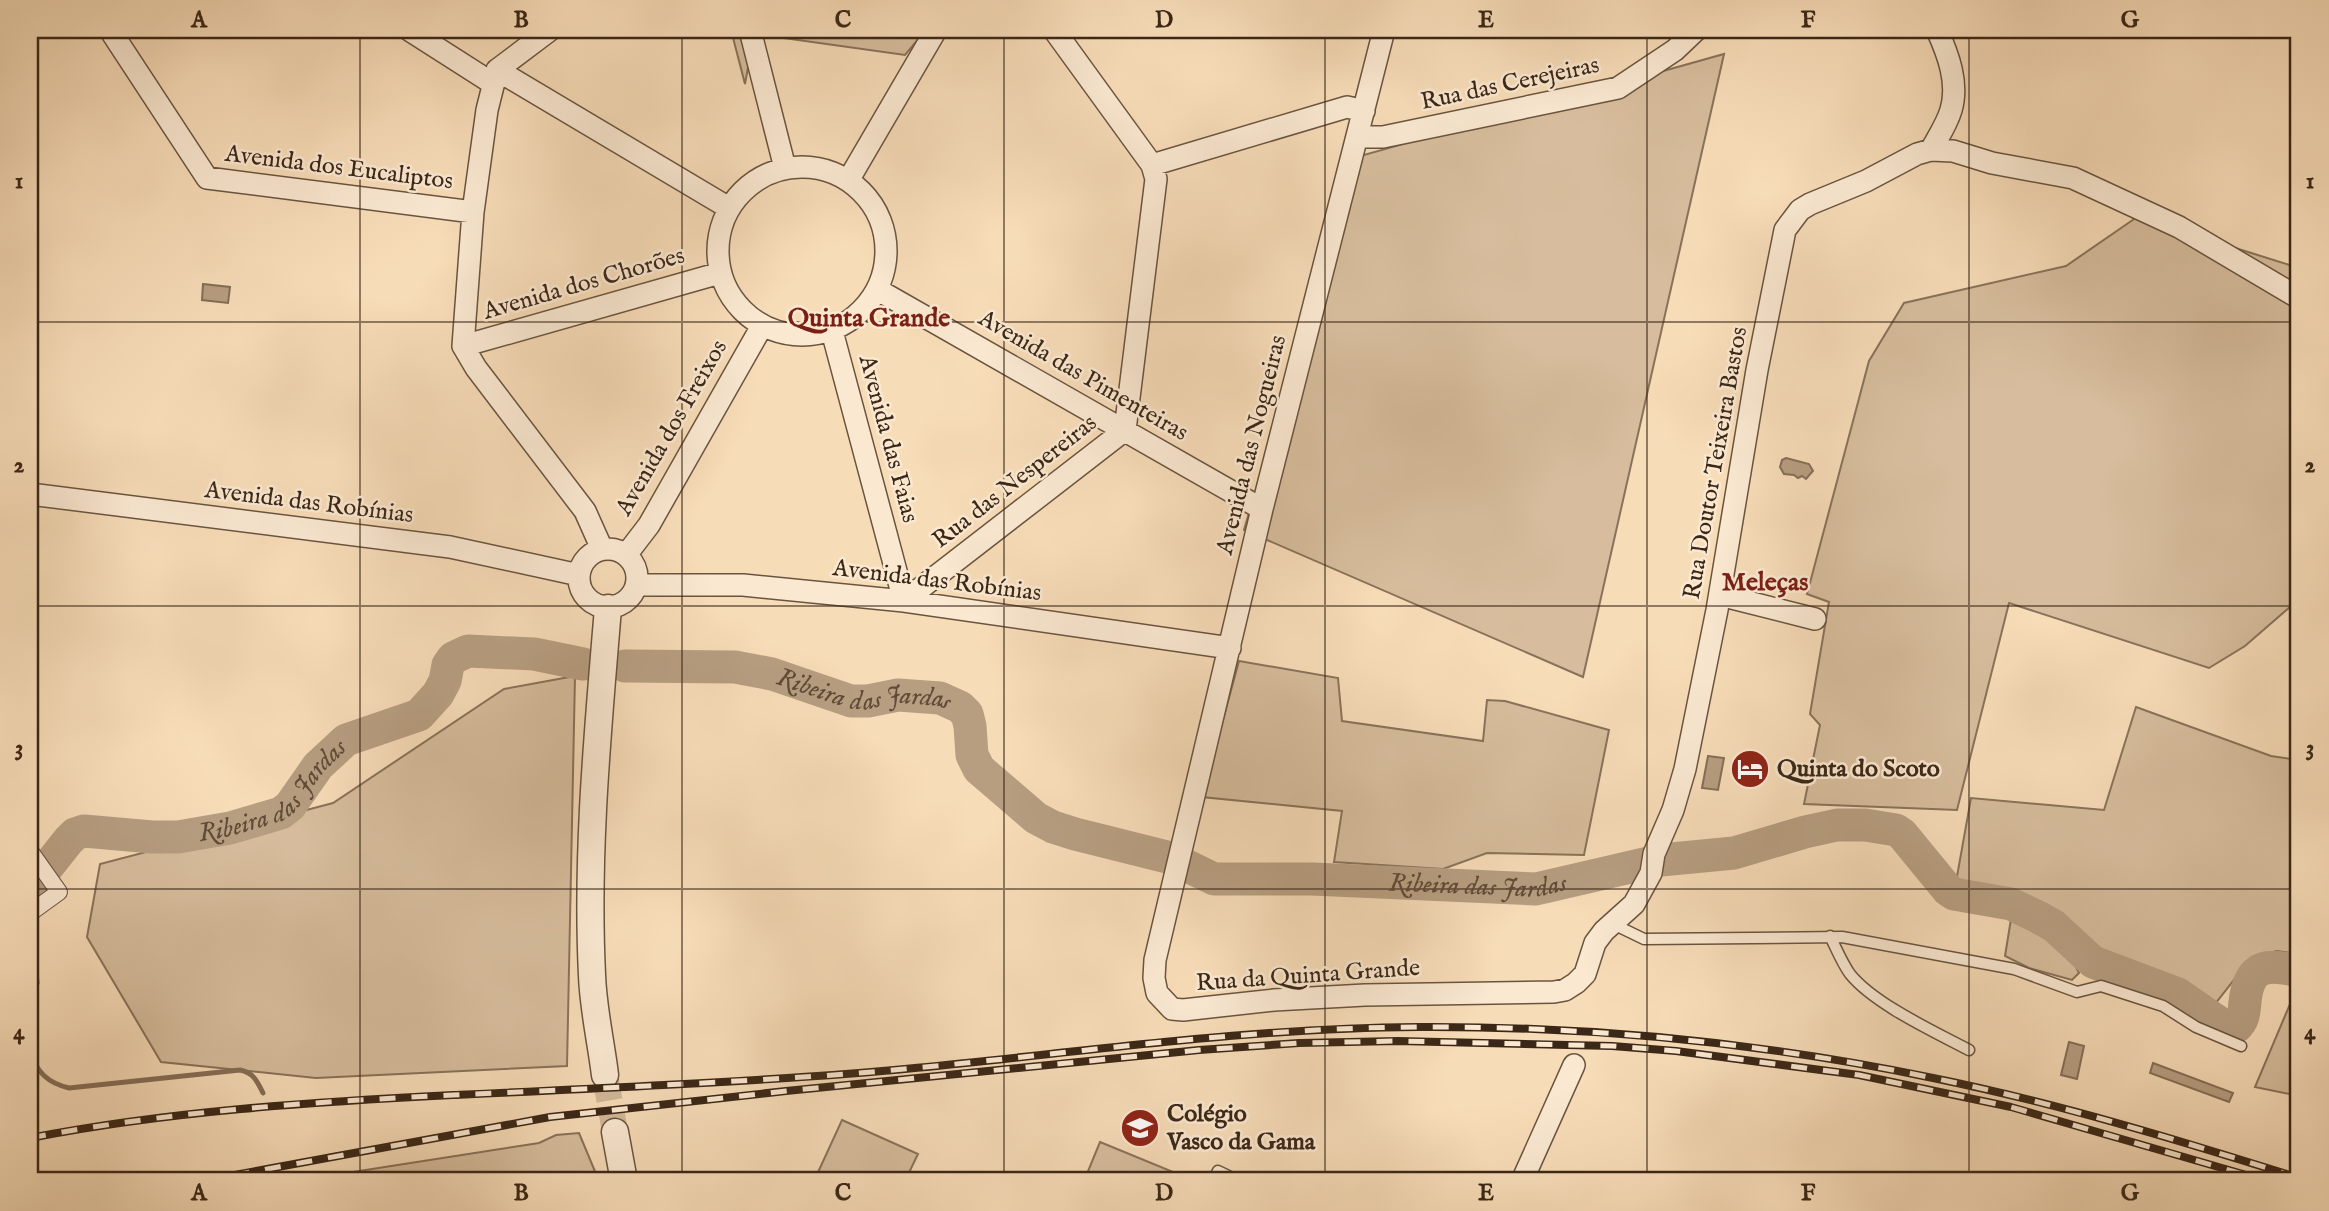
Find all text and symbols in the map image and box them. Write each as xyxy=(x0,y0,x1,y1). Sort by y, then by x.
text: A xyxy=(190,6,208,35)
text: B xyxy=(513,6,529,35)
text: C xyxy=(835,6,852,35)
text: D xyxy=(1155,6,1173,35)
text: E xyxy=(1478,6,1494,35)
text: F xyxy=(1801,6,1816,35)
text: G xyxy=(2121,6,2140,35)
street label: Rua das Cerejeiras xyxy=(1418,50,1602,118)
street label: Avenida dos Eucaliptos xyxy=(222,139,455,197)
text: 1 xyxy=(15,167,23,196)
text: 1 xyxy=(2306,167,2314,196)
street label: Avenida dos Chorões xyxy=(479,240,688,328)
district label: Quinta Grande xyxy=(788,302,950,335)
street label: Avenida das Pimenteiras xyxy=(972,303,1194,449)
street label: Rua Doutor Teixeira Bastos xyxy=(1677,324,1755,602)
street label: Avenida das Nogueiras xyxy=(1209,332,1294,559)
street label: Avenida dos Freixos xyxy=(609,334,735,522)
street label: Avenida das Faias xyxy=(850,351,925,526)
street label: Rua das Nespereiras xyxy=(926,408,1104,556)
text: 2 xyxy=(14,451,25,480)
text: 2 xyxy=(2305,451,2316,480)
street label: Avenida das Robínias xyxy=(202,475,415,531)
street label: Avenida das Robínias xyxy=(830,553,1043,609)
district label: Meleças xyxy=(1722,566,1808,599)
water label: Ribeira das Jardas xyxy=(772,660,958,718)
water label: Ribeira das Jardas xyxy=(196,731,354,850)
text: 3 xyxy=(15,734,23,763)
text: 3 xyxy=(2306,734,2314,763)
hotel icon: Quinta do Scoto xyxy=(1729,748,1771,790)
place label: Quinta do Scoto xyxy=(1777,754,1940,785)
water label: Ribeira das Jardas xyxy=(1388,866,1570,906)
street label: Rua da Quinta Grande xyxy=(1195,953,1421,999)
text: 4 xyxy=(13,1018,25,1047)
text: 4 xyxy=(2304,1018,2316,1047)
place label: Colégio Vasco da Gama xyxy=(1166,1099,1316,1158)
school or university icon: Colégio Vasco da Gama xyxy=(1119,1107,1161,1149)
text: A xyxy=(190,1179,208,1208)
text: B xyxy=(513,1179,529,1208)
text: C xyxy=(835,1179,852,1208)
text: D xyxy=(1155,1179,1173,1208)
text: E xyxy=(1478,1179,1494,1208)
text: F xyxy=(1801,1179,1816,1208)
text: G xyxy=(2121,1179,2140,1208)

